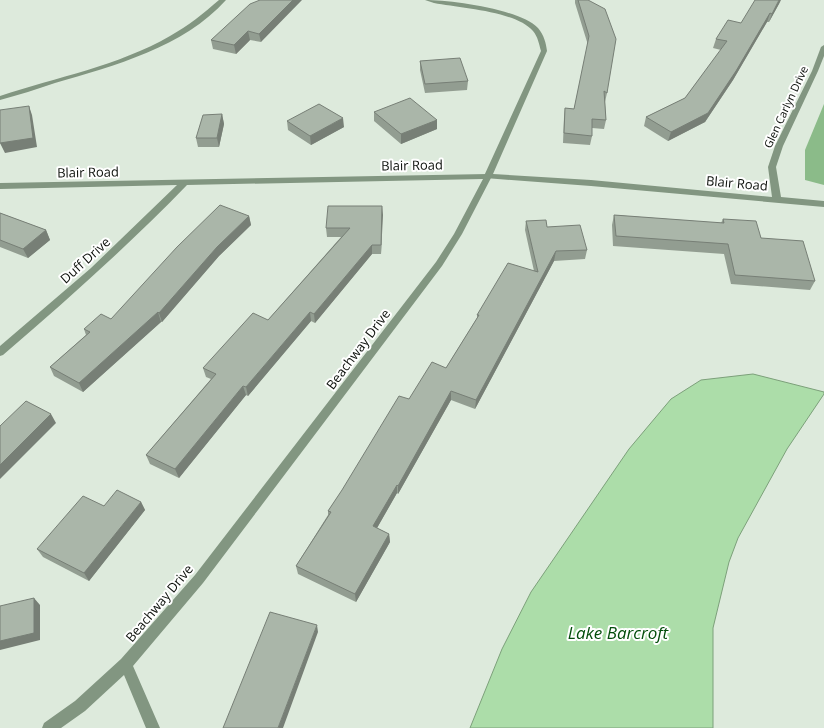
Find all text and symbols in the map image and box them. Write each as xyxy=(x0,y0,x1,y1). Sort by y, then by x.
street label: Glen Carlyn Drive xyxy=(760,63,811,150)
street label: Blair Road xyxy=(381,155,443,175)
street label: Blair Road xyxy=(57,162,119,182)
street label: Blair Road xyxy=(705,171,769,195)
street label: Duff Drive xyxy=(56,233,114,287)
street label: Beachway Drive xyxy=(322,305,394,393)
street label: Beachway Drive xyxy=(121,560,197,646)
water label: Lake Barcroft xyxy=(568,621,670,644)

